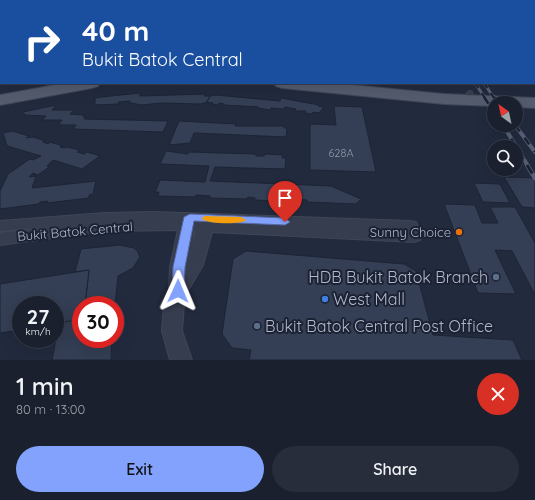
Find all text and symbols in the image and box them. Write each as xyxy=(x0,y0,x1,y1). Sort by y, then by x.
text: 40 m xyxy=(82,13,149,48)
icon: right xyxy=(16,16,68,68)
text: Bukit Batok Central xyxy=(82,48,243,71)
north arrow xyxy=(487,96,523,132)
map controls xyxy=(487,96,523,176)
button: search xyxy=(487,140,523,176)
house number: 628A xyxy=(328,146,354,160)
pin xyxy=(268,181,302,222)
icon: arrive xyxy=(274,187,296,209)
street label: Bukit Batok Central xyxy=(16,218,134,244)
place label: Sunny Choice xyxy=(370,224,451,240)
marker: Sunny Choice xyxy=(454,227,464,237)
place label: HDB Bukit Batok Branch xyxy=(308,267,488,287)
position arrow xyxy=(157,270,199,312)
marker: HDB Bukit Batok Branch xyxy=(491,272,501,282)
place label: West Mall xyxy=(333,289,405,309)
marker: West Mall xyxy=(320,294,330,304)
speed limit sign: 30 xyxy=(72,296,124,348)
text: 27 xyxy=(27,304,49,329)
place label: Bukit Batok Central Post Office xyxy=(265,316,493,336)
marker: Bukit Batok Central Post Office xyxy=(252,321,262,331)
text: km/h xyxy=(25,325,51,338)
text: 1 min xyxy=(16,371,74,401)
button: close xyxy=(477,373,519,415)
text: 80 m · 13:00 xyxy=(16,401,85,417)
button: Exit xyxy=(16,446,264,492)
button: Share xyxy=(272,446,519,492)

